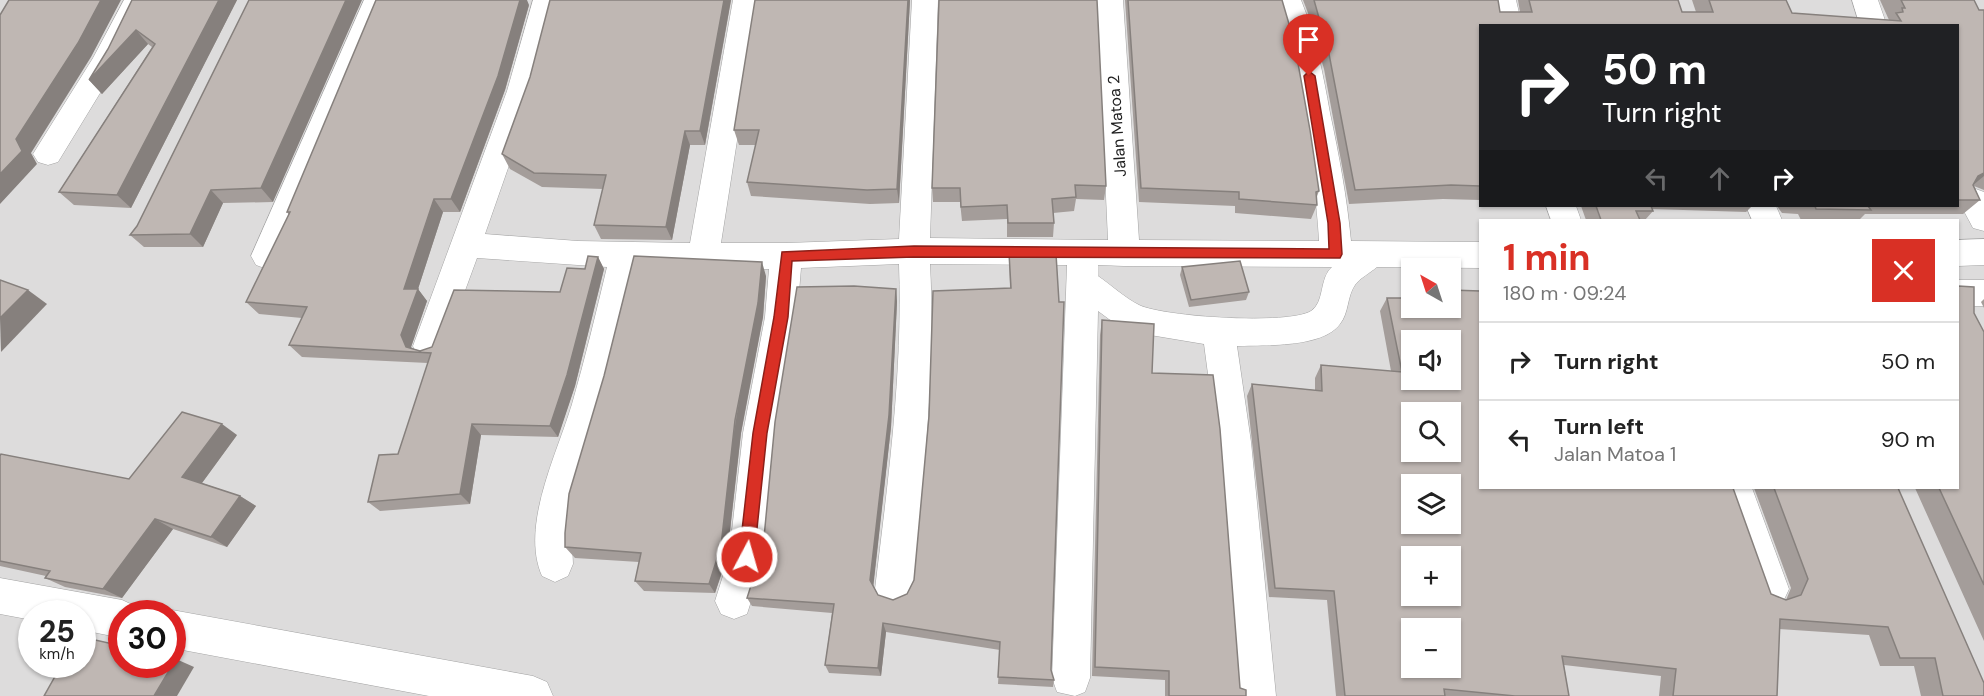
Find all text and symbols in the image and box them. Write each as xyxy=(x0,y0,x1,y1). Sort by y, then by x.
pin xyxy=(1283,14,1334,76)
icon: arrive xyxy=(1292,23,1325,56)
text: 50 m xyxy=(1602,42,1707,97)
icon: right xyxy=(1503,48,1581,126)
street label: Jalan Matoa 2 xyxy=(1103,74,1131,178)
text: Turn right xyxy=(1602,95,1722,130)
icon: left xyxy=(1640,162,1673,195)
icon: ahead xyxy=(1703,162,1736,195)
icon: right xyxy=(1766,162,1799,195)
text: 1 min xyxy=(1503,234,1591,281)
button: close xyxy=(1872,239,1935,302)
north arrow xyxy=(1401,258,1461,318)
map controls xyxy=(1401,258,1461,678)
text: 180 m · 09:24 xyxy=(1503,280,1626,306)
button: sound xyxy=(1401,330,1461,390)
icon: right xyxy=(1503,345,1536,378)
text: Turn right xyxy=(1554,347,1659,376)
text: 50 m xyxy=(1881,347,1935,376)
button: search xyxy=(1401,402,1461,462)
text: Turn left xyxy=(1554,412,1644,441)
icon: left xyxy=(1503,423,1536,456)
text: 90 m xyxy=(1881,425,1935,454)
text: Jalan Matoa 1 xyxy=(1554,441,1676,467)
button: layers xyxy=(1401,474,1461,534)
position arrow xyxy=(715,525,779,589)
button: + xyxy=(1401,546,1461,606)
speed limit sign: 30 xyxy=(108,600,186,678)
text: 25 xyxy=(39,612,75,651)
button: − xyxy=(1401,618,1461,678)
text: km/h xyxy=(39,644,75,664)

